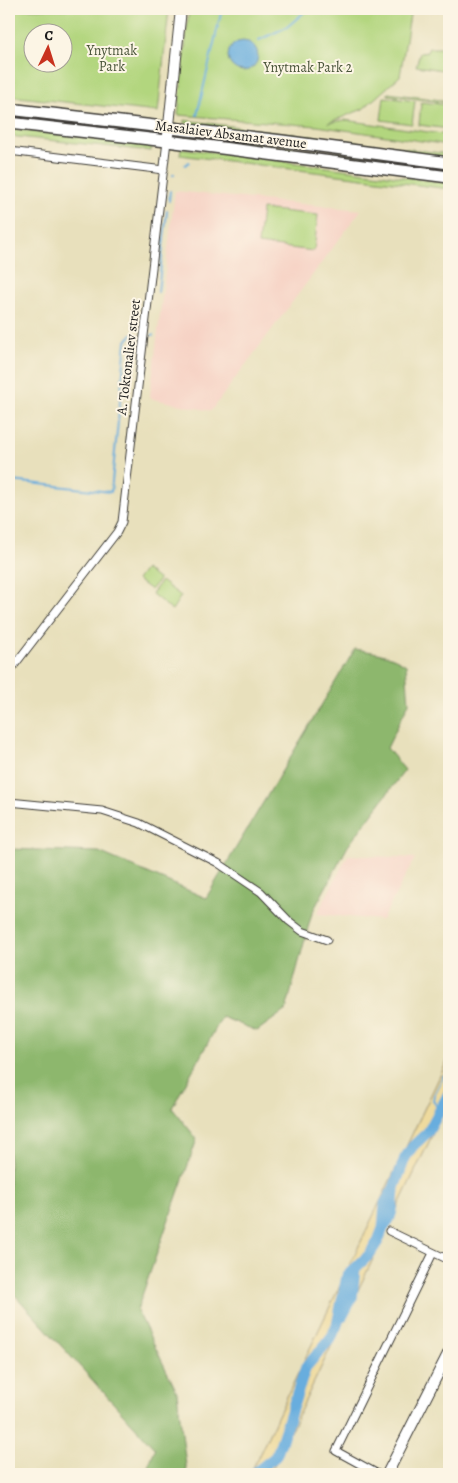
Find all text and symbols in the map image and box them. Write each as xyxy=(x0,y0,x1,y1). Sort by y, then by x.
north arrow xyxy=(22,22,72,72)
text: С xyxy=(44,26,54,45)
park label: Ynytmak Park xyxy=(86,41,137,76)
park label: Ynytmak Park 2 xyxy=(263,58,353,77)
street label: Masalaiev Absamat avenue xyxy=(154,116,308,153)
street label: A. Toktonaliev street xyxy=(112,298,145,417)

